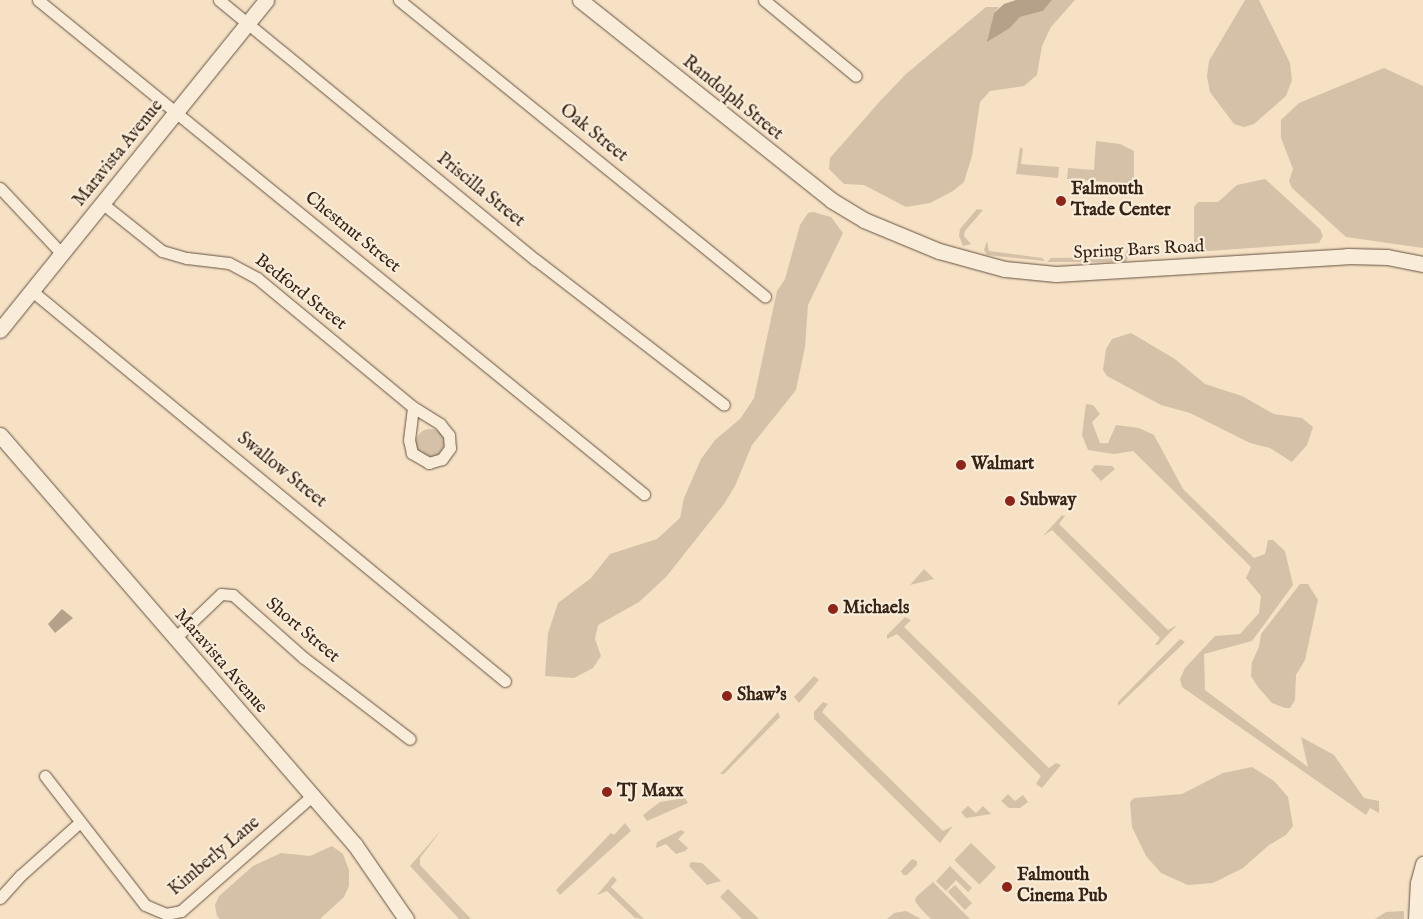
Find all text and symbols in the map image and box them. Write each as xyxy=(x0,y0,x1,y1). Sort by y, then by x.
street label: Randolph Street xyxy=(677,52,787,146)
street label: Maravista Avenue xyxy=(69,96,169,212)
street label: Oak Street xyxy=(555,100,631,168)
street label: Priscilla Street xyxy=(432,149,528,233)
place label: Falmouth Trade Center xyxy=(1071,180,1171,222)
street label: Chestnut Street xyxy=(300,188,404,278)
marker: Falmouth Trade Center xyxy=(1055,195,1067,207)
street label: Spring Bars Road xyxy=(1073,237,1205,265)
street label: Bedford Street xyxy=(250,250,350,336)
street label: Swallow Street xyxy=(232,429,330,513)
place label: Walmart xyxy=(971,454,1034,476)
marker: Walmart xyxy=(955,459,967,471)
place label: Subway xyxy=(1020,490,1076,512)
marker: Subway xyxy=(1004,495,1016,507)
street label: Short Street xyxy=(261,594,343,668)
place label: Michaels xyxy=(843,598,909,620)
marker: Michaels xyxy=(827,603,839,615)
street label: Maravista Avenue xyxy=(169,606,271,718)
place label: Shaw's xyxy=(737,685,787,707)
marker: Shaw's xyxy=(721,690,733,702)
place label: TJ Maxx xyxy=(617,781,684,803)
marker: TJ Maxx xyxy=(601,786,613,798)
street label: Kimberly Lane xyxy=(165,813,265,901)
place label: Falmouth Cinema Pub xyxy=(1017,866,1107,909)
marker: Falmouth Cinema Pub xyxy=(1001,881,1013,893)

